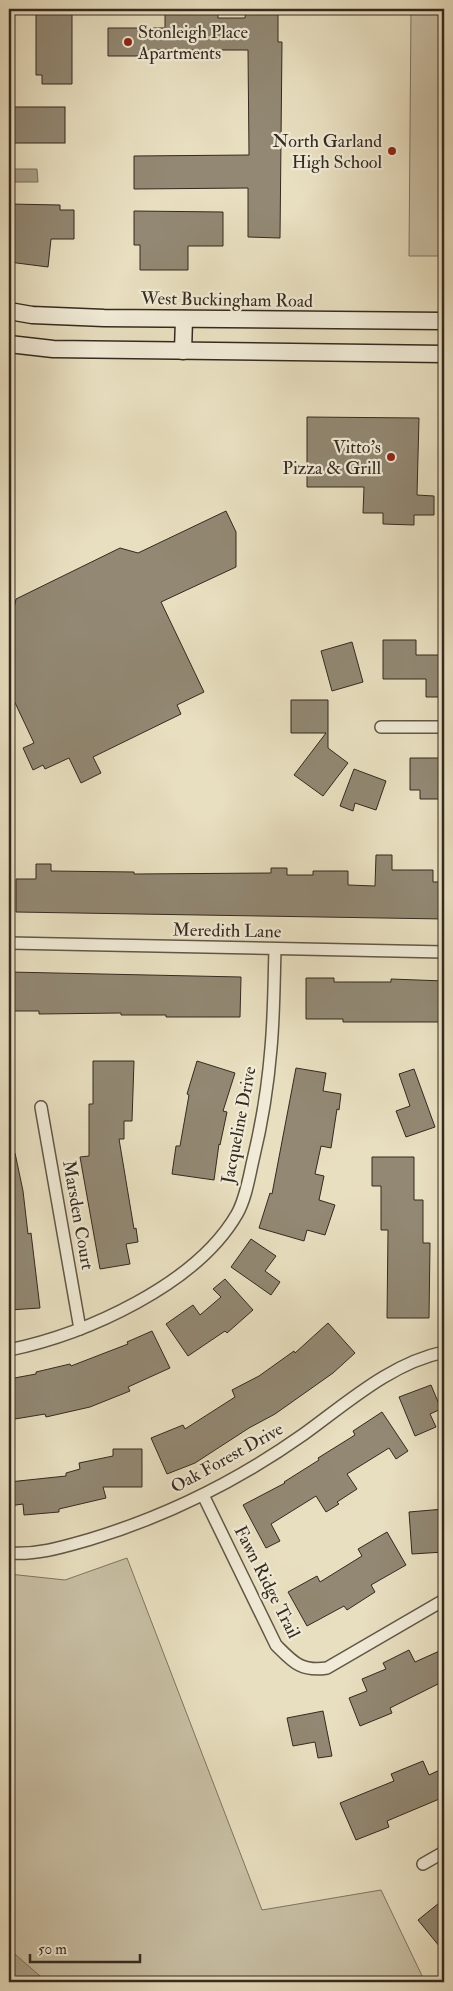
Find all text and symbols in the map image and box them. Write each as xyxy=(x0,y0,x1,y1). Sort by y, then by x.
place label: Stonleigh Place Apartments xyxy=(137,21,248,65)
marker: Stonleigh Place Apartments xyxy=(122,36,134,48)
place label: North Garland High School xyxy=(273,130,382,174)
marker: North Garland High School xyxy=(386,145,398,157)
street label: West Buckingham Road xyxy=(140,287,313,313)
place label: Vitto's Pizza & Grill xyxy=(282,436,381,480)
marker: Vitto's Pizza & Grill xyxy=(385,451,397,463)
street label: Meredith Lane xyxy=(172,919,282,943)
street label: Jacqueline Drive xyxy=(216,1064,262,1187)
street label: Marsden Court xyxy=(57,1158,99,1272)
street label: Oak Forest Drive xyxy=(167,1417,288,1498)
street label: Fawn Ridge Trail xyxy=(229,1522,306,1643)
scale bar xyxy=(30,1931,140,1963)
text: 50 m xyxy=(38,1940,67,1959)

